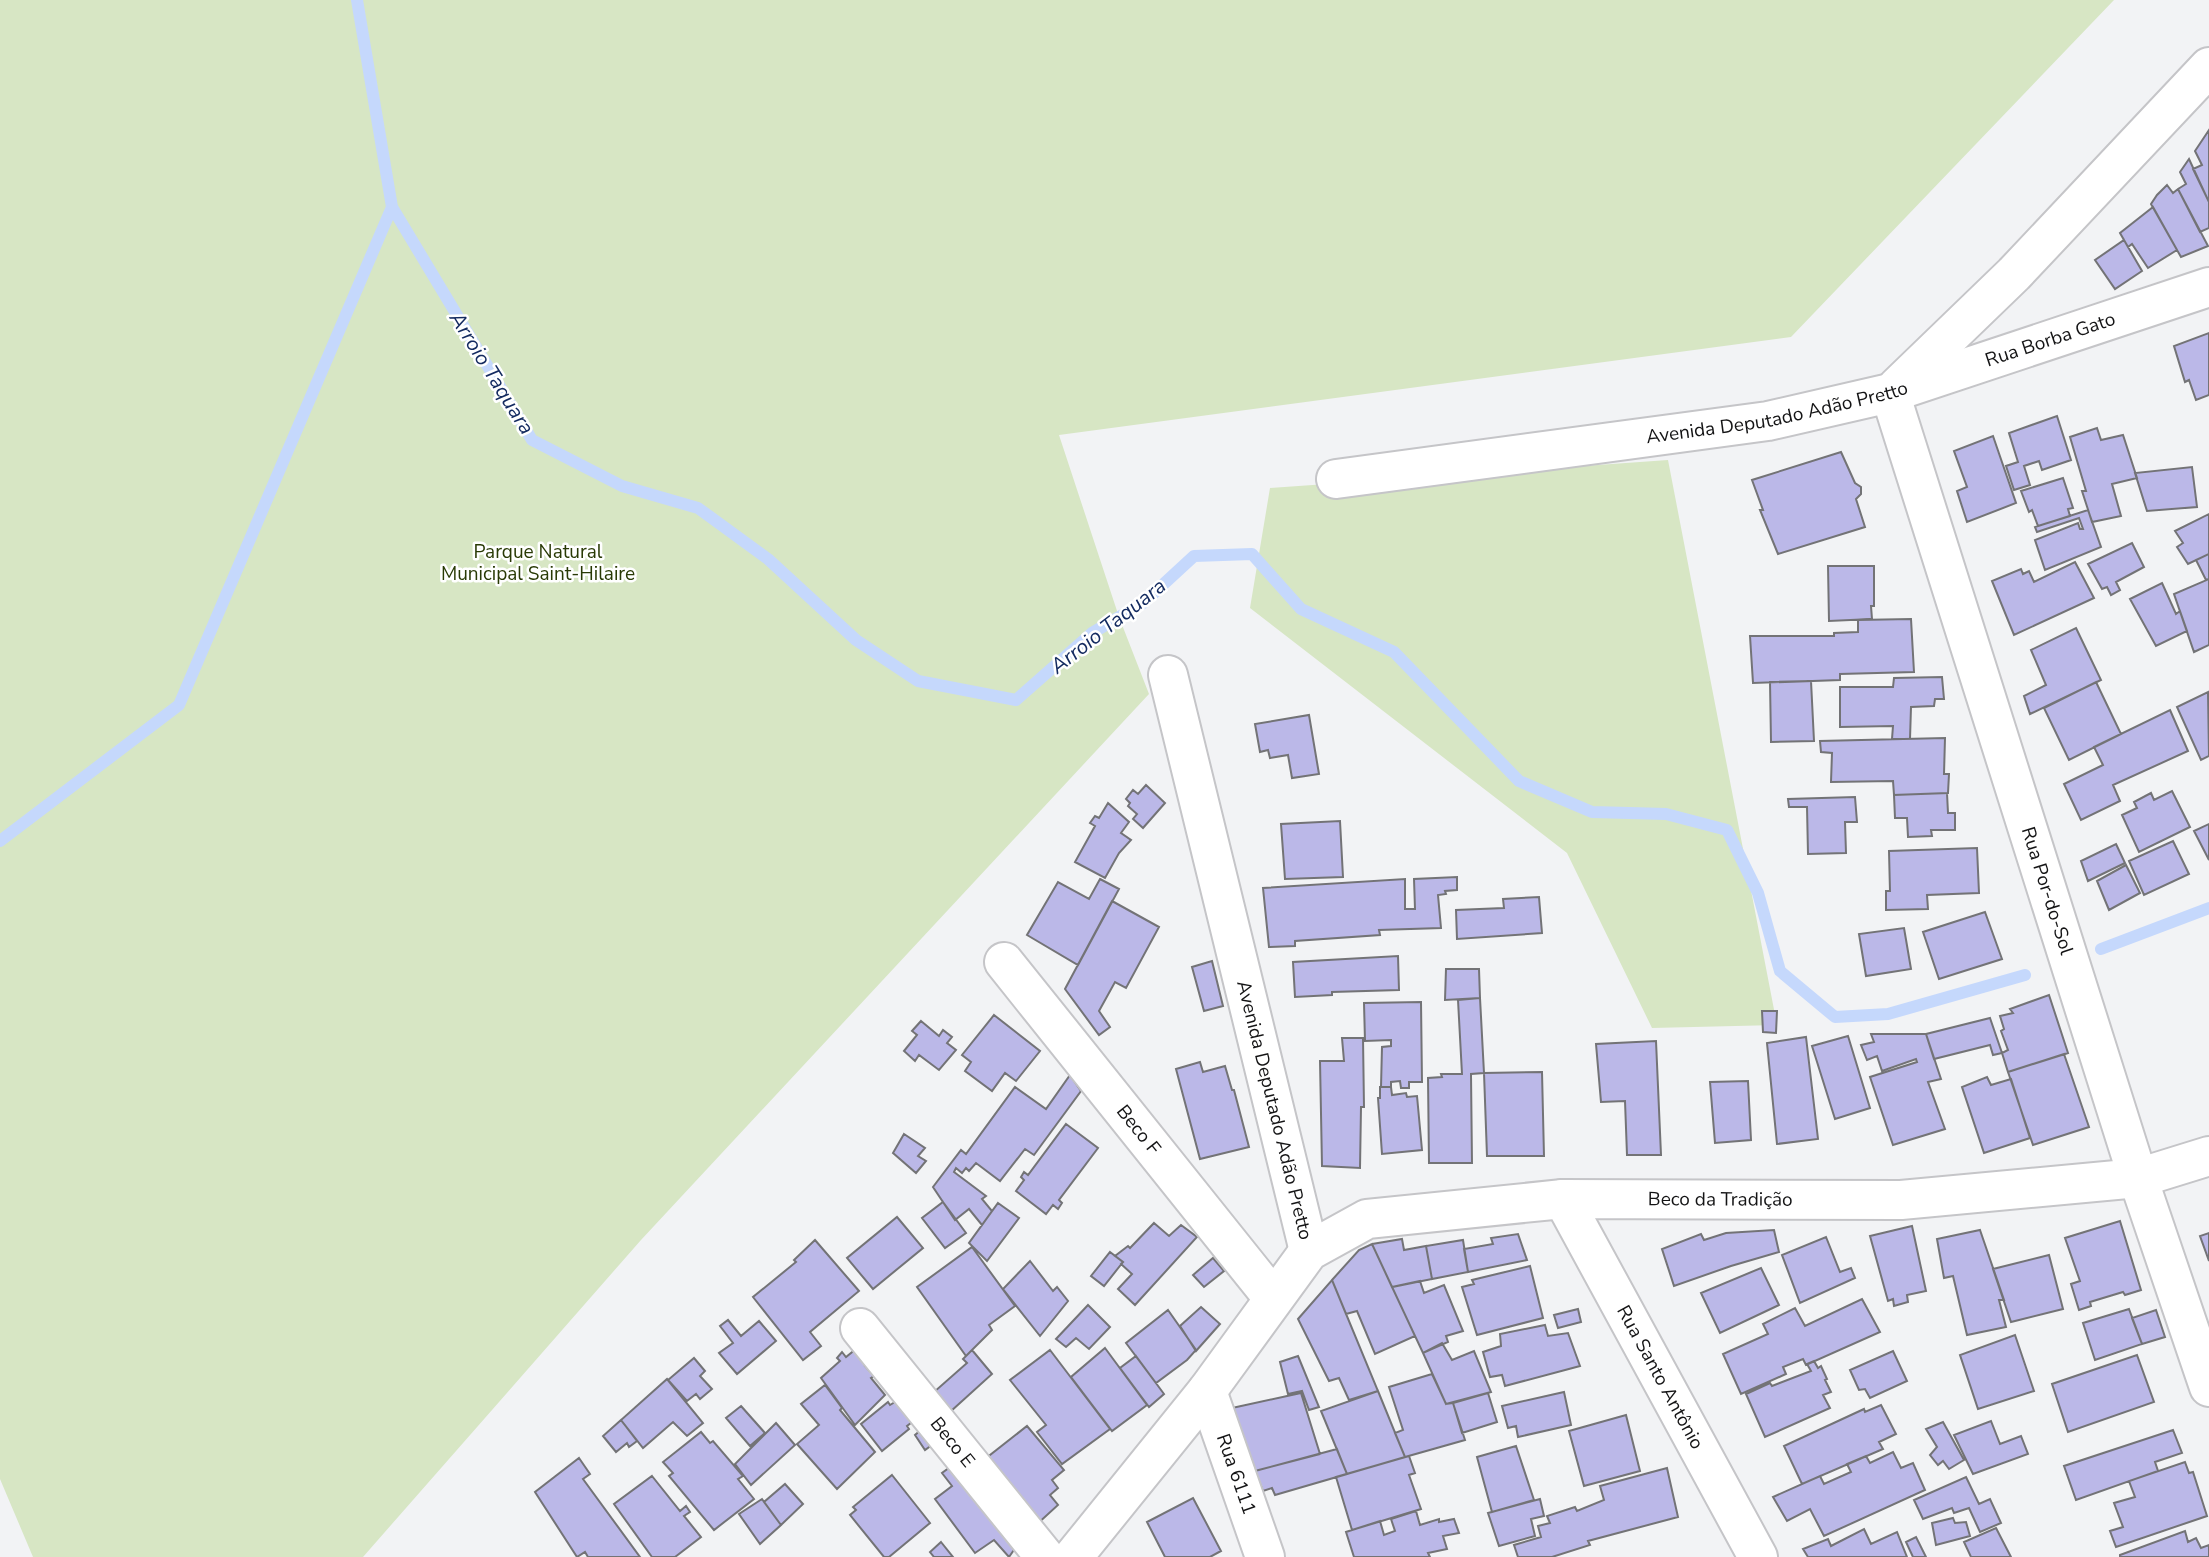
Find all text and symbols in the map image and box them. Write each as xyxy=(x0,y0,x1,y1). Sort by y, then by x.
water label: Arroio Taquara xyxy=(443,305,541,440)
street label: Rua Borba Gato xyxy=(1982,306,2119,373)
street label: Avenida Deputado Adão Pretto xyxy=(1644,375,1911,450)
park label: Parque Natural Municipal Saint-Hilaire xyxy=(441,539,635,587)
water label: Arroio Taquara xyxy=(1044,572,1172,681)
street label: Rua Por-do-Sol xyxy=(2015,824,2080,958)
street label: Avenida Deputado Adão Pretto xyxy=(1230,978,1319,1243)
street label: Beco F xyxy=(1110,1099,1166,1160)
street label: Beco da Tradição xyxy=(1648,1186,1793,1213)
street label: Rua Santo Antônio xyxy=(1610,1301,1710,1454)
street label: Beco E xyxy=(924,1412,981,1473)
street label: Rua 6111 xyxy=(1210,1430,1262,1518)

